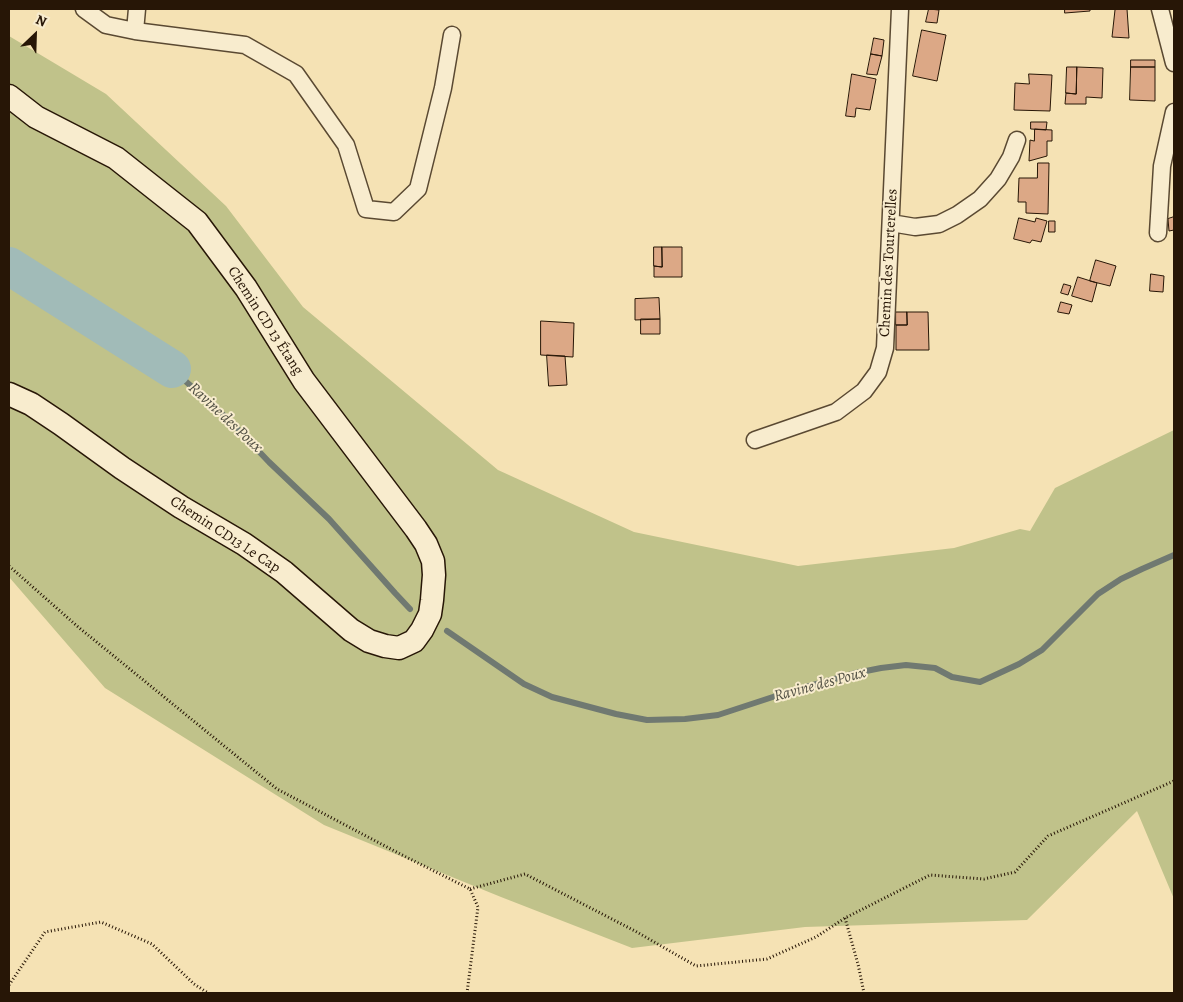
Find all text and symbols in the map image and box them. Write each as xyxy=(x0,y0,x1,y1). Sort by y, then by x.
north arrow xyxy=(10,10,60,60)
text: N xyxy=(33,10,50,32)
street label: Chemin des Tourterelles xyxy=(876,188,902,338)
street label: Chemin CD 13 Étang xyxy=(223,263,307,379)
water label: Ravine des Poux xyxy=(184,379,266,457)
street label: Chemin CD13 Le Cap xyxy=(166,493,284,577)
water label: Ravine des Poux xyxy=(772,664,868,706)

